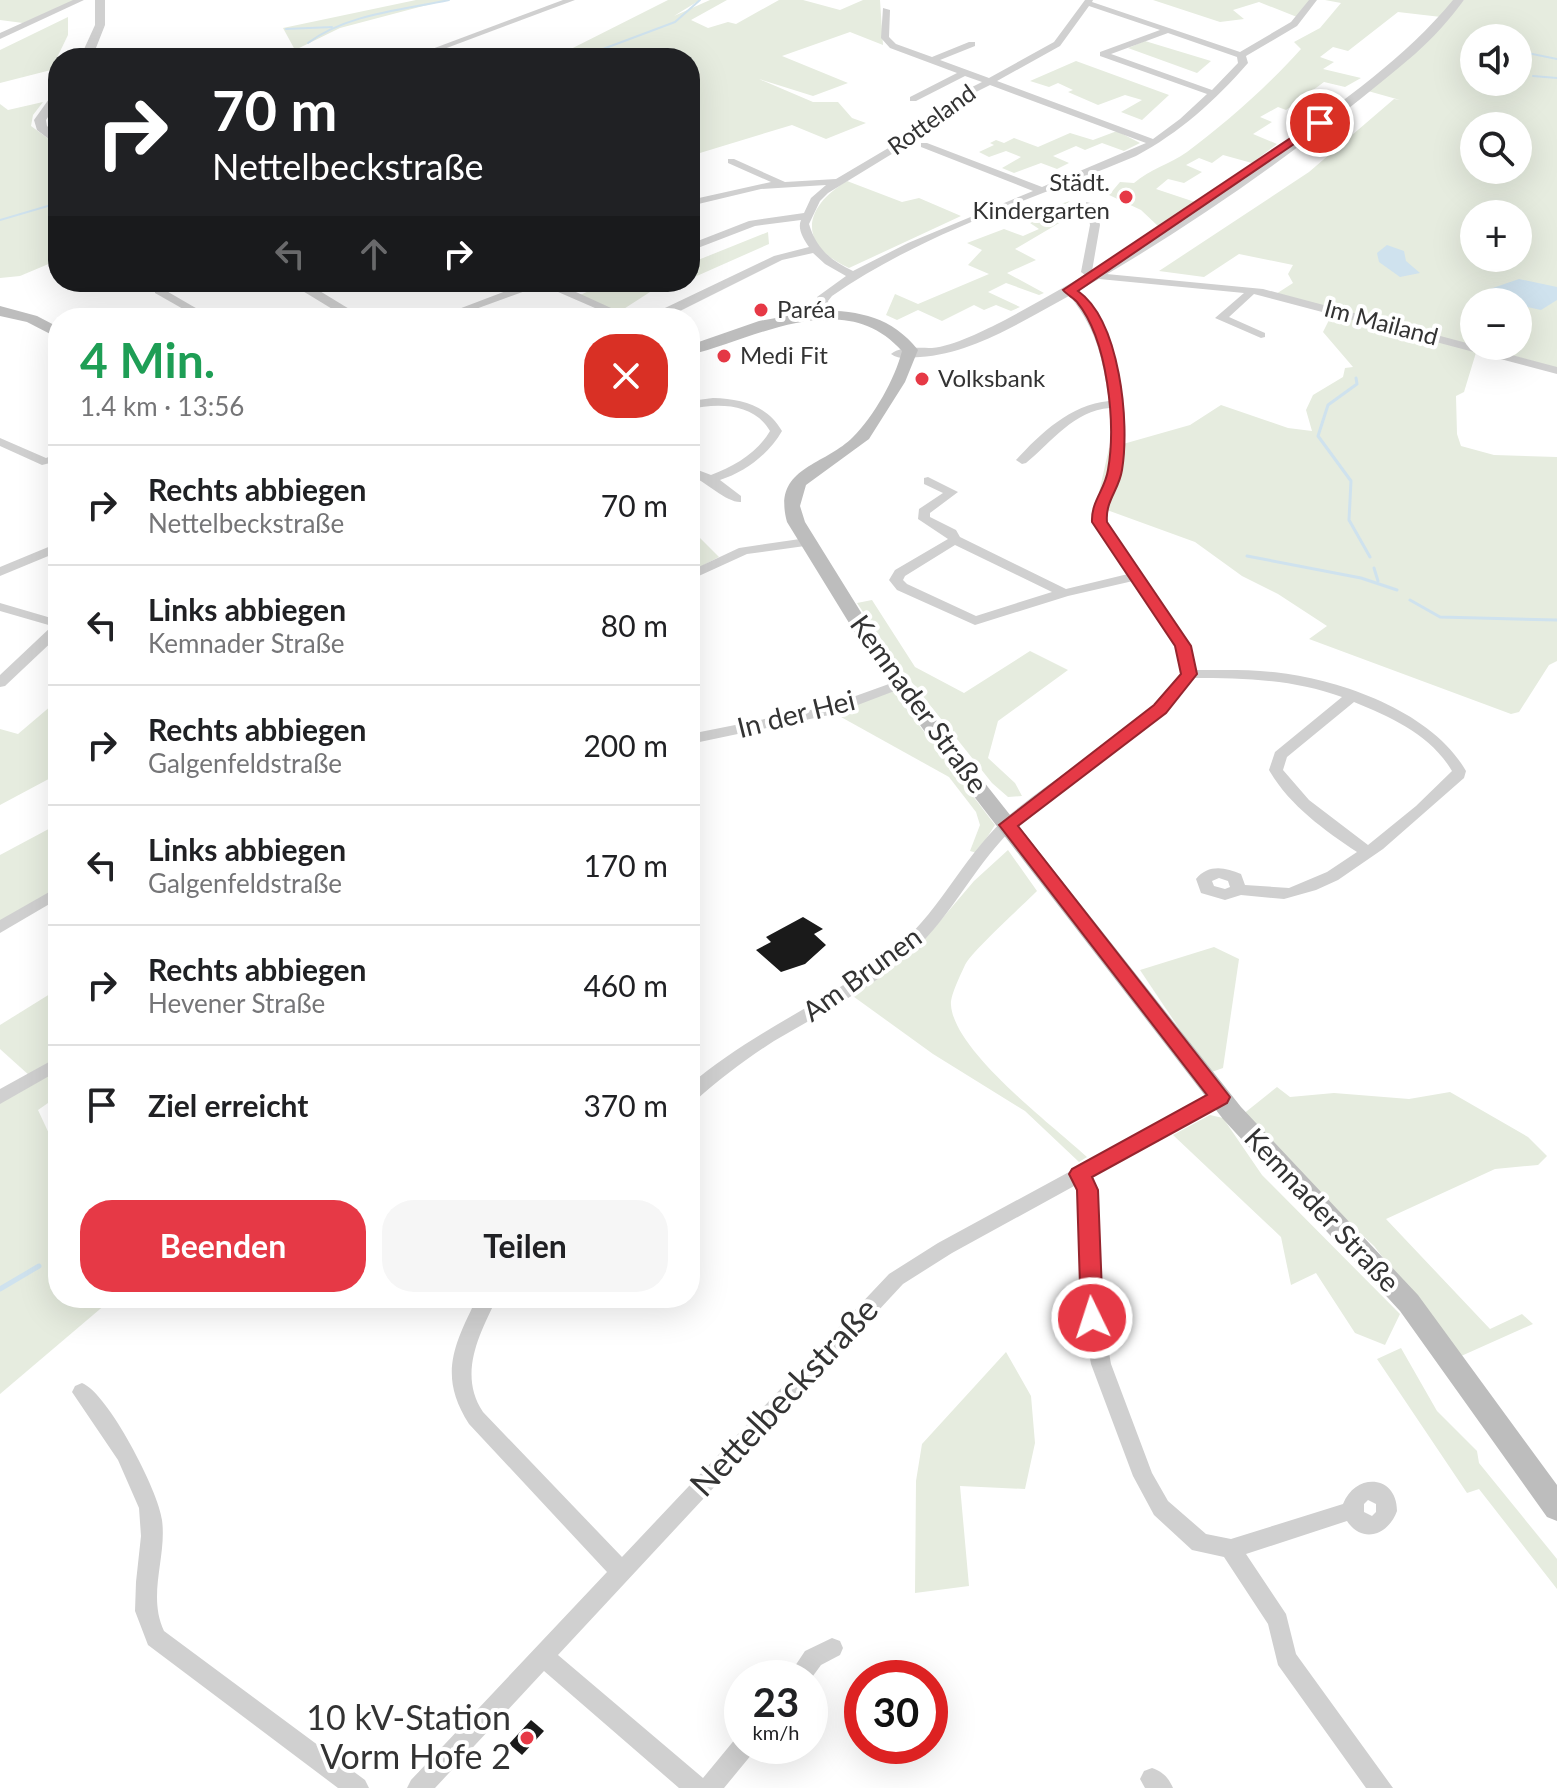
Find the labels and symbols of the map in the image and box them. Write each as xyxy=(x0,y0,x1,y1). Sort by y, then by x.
street label: Rotteland xyxy=(882,77,981,160)
pin xyxy=(1286,89,1354,157)
place label: Städt. Kindergarten xyxy=(973,167,1110,224)
marker: Städt. Kindergarten xyxy=(1117,188,1135,206)
street label: Im Mailand xyxy=(1321,292,1441,351)
place label: Paréa xyxy=(777,294,836,323)
marker: Paréa xyxy=(752,301,770,319)
place label: Medi Fit xyxy=(740,340,828,369)
marker: Medi Fit xyxy=(715,347,733,365)
place label: Volksbank xyxy=(938,363,1046,392)
marker: Volksbank xyxy=(913,370,931,388)
street label: Kemnader Straße xyxy=(844,608,996,799)
street label: In der Hei xyxy=(733,682,858,744)
street label: Am Brunen xyxy=(795,919,928,1028)
street label: Kemnader Straße xyxy=(1238,1120,1407,1298)
position arrow xyxy=(1050,1276,1134,1360)
street label: Nettelbeckstraße xyxy=(680,1288,885,1504)
speed limit sign: 30 xyxy=(844,1660,948,1764)
place label: 10 kV-Station Vorm Hofe 2 xyxy=(306,1696,511,1776)
marker: 10 kV-Station Vorm Hofe 2 xyxy=(518,1729,536,1747)

